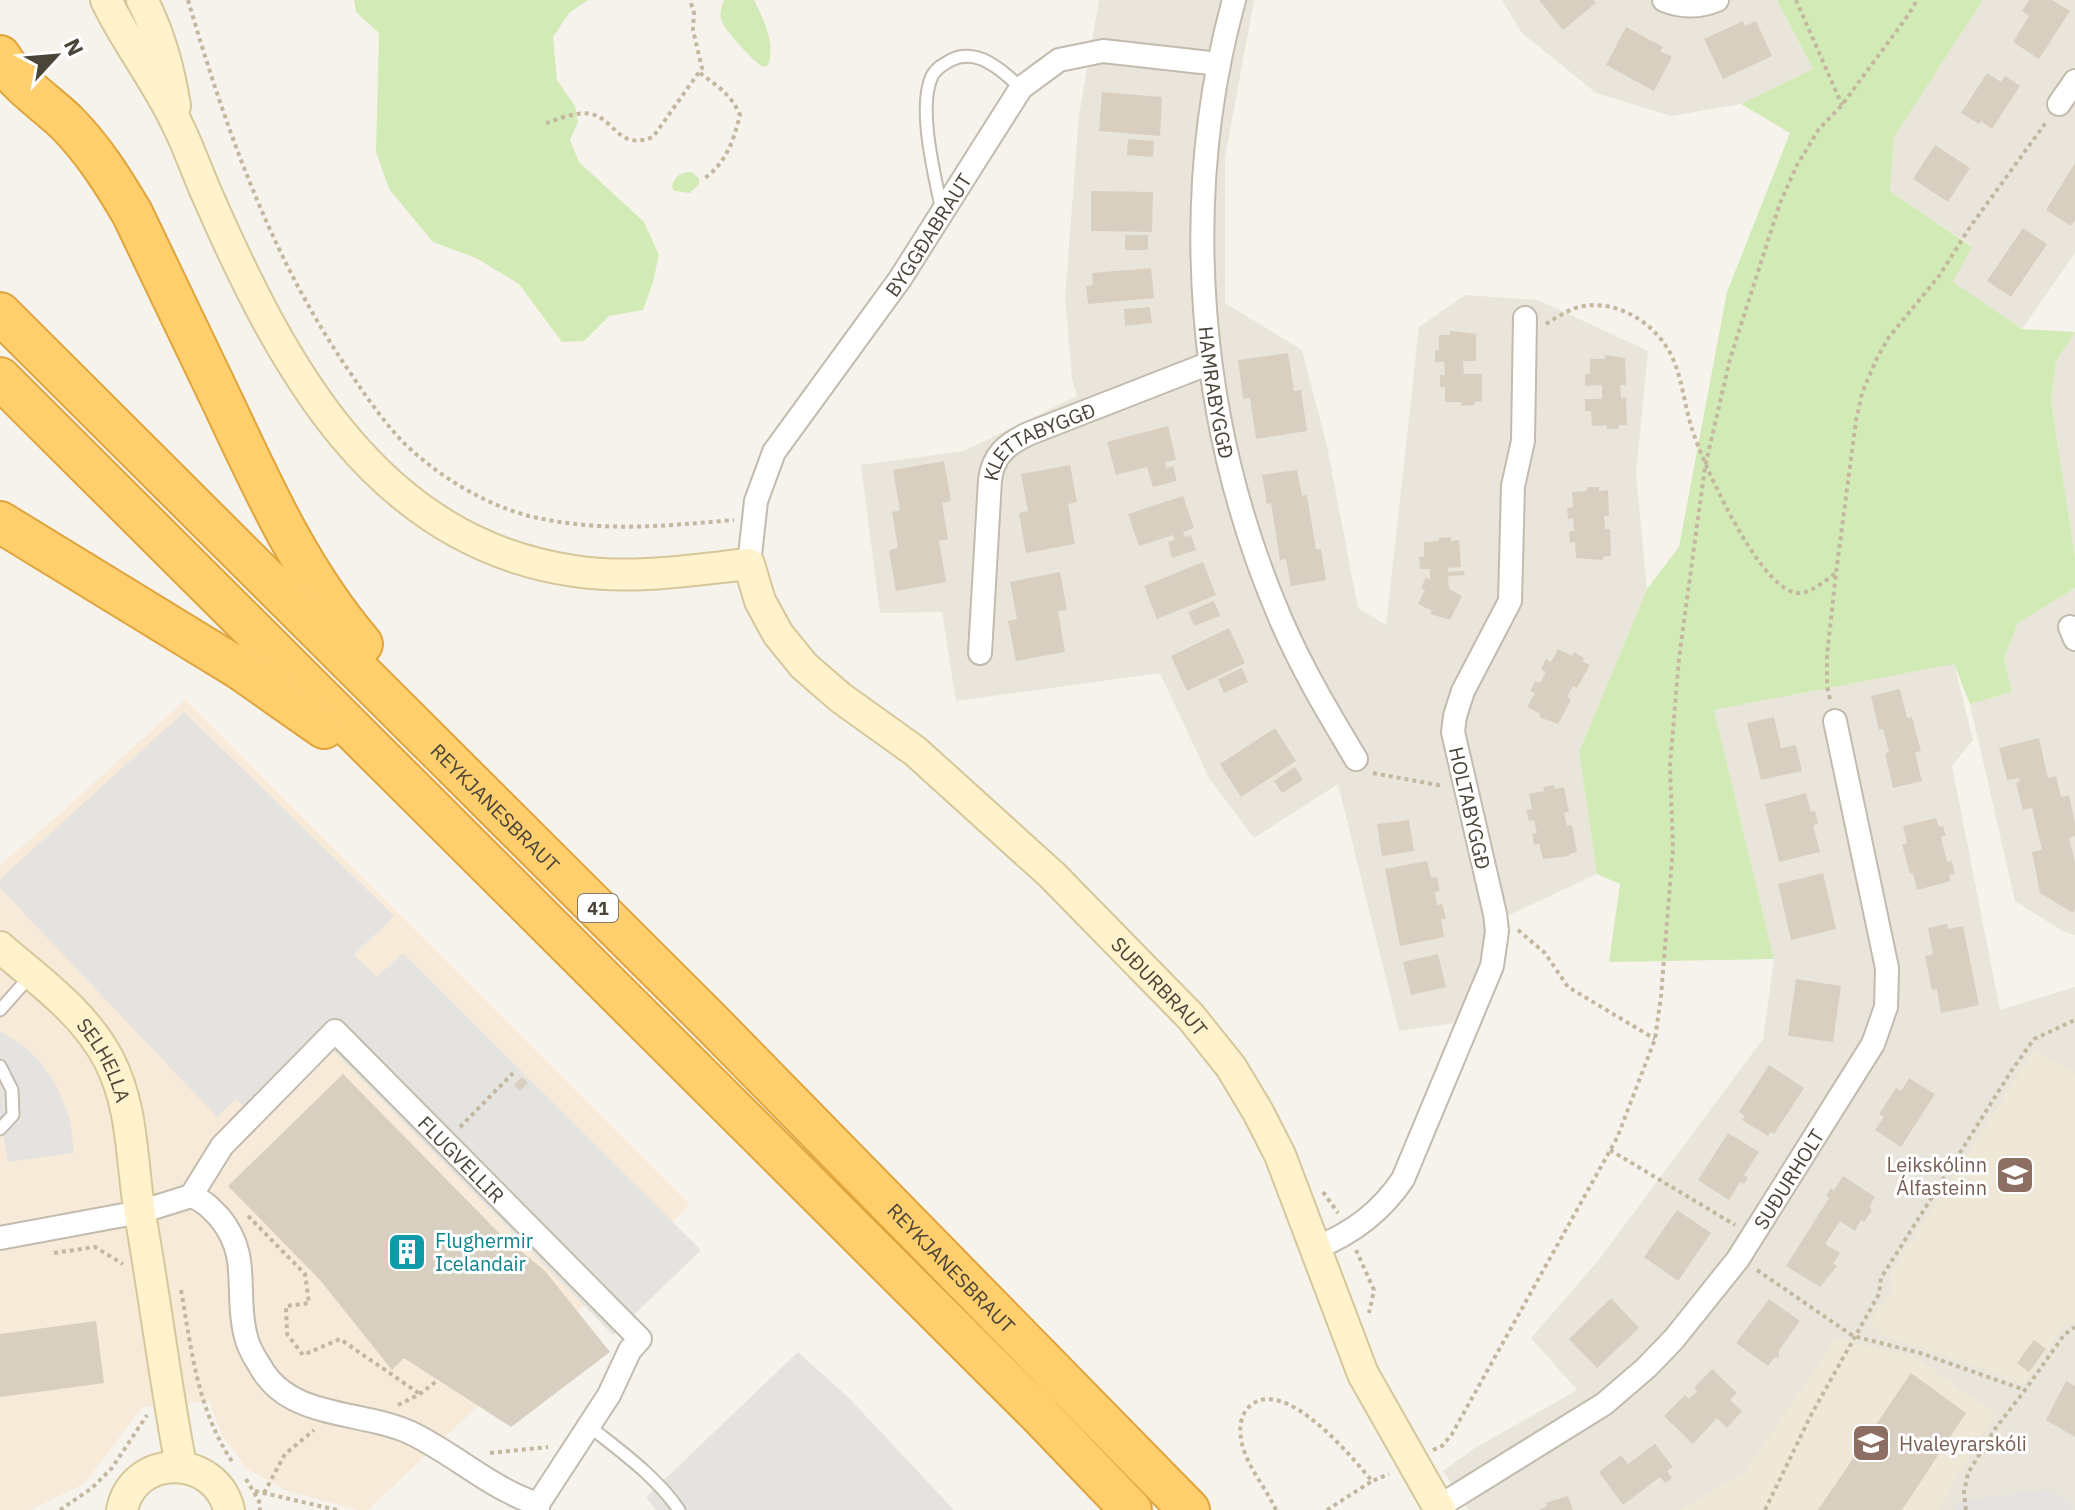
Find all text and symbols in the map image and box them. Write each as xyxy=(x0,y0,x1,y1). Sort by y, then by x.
north arrow xyxy=(16,16,96,96)
text: N xyxy=(58,33,91,61)
street label: BYGGÐABRAUT xyxy=(878,168,977,302)
street label: HAMRABYGGÐ xyxy=(1193,325,1241,461)
street label: KLETTABYGGÐ xyxy=(976,396,1099,483)
street label: REYKJANESBRAUT xyxy=(425,737,566,878)
street label: HOLTABYGGÐ xyxy=(1443,744,1497,872)
road number: 41 xyxy=(578,894,618,922)
street label: SUÐURBRAUT xyxy=(1106,930,1214,1041)
street label: SELHELLA xyxy=(71,1012,137,1105)
street label: FLUGVELLIR xyxy=(413,1109,511,1208)
street label: SUÐURHOLT xyxy=(1747,1124,1830,1234)
place label: Leikskólinn Álfasteinn xyxy=(1887,1151,1987,1201)
school or university icon: Leikskólinn Álfasteinn xyxy=(1994,1154,2036,1196)
street label: REYKJANESBRAUT xyxy=(882,1197,1022,1339)
place label: Flughermir Icelandair xyxy=(435,1227,533,1277)
building icon: Flughermir Icelandair xyxy=(386,1231,428,1273)
school or university icon: Hvaleyrarskóli xyxy=(1850,1422,1892,1464)
place label: Hvaleyrarskóli xyxy=(1899,1430,2027,1457)

